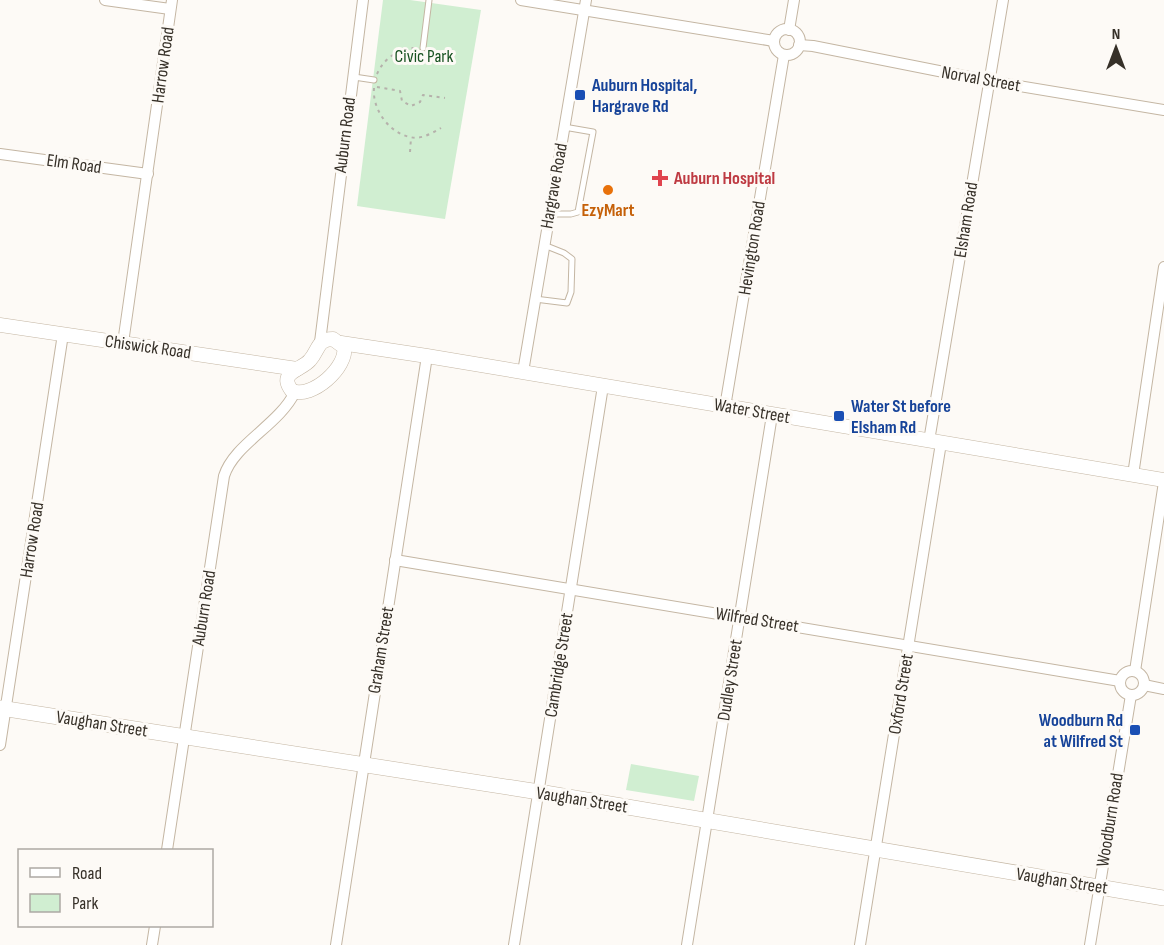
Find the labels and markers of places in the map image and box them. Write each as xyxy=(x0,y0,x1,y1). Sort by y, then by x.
place label: Auburn Hospital, Hargrave Rd xyxy=(591,75,697,117)
marker: Auburn Hospital, Hargrave Rd xyxy=(573,88,587,102)
place label: Auburn Hospital xyxy=(673,168,775,189)
marker: Auburn Hospital xyxy=(651,169,669,187)
marker: EzyMart xyxy=(601,183,615,197)
place label: EzyMart xyxy=(582,200,634,221)
place label: Water St before Elsham Rd xyxy=(851,396,951,438)
marker: Water St before Elsham Rd xyxy=(832,409,846,423)
place label: Woodburn Rd at Wilfred St xyxy=(1039,710,1123,752)
marker: Woodburn Rd at Wilfred St xyxy=(1128,723,1142,737)

